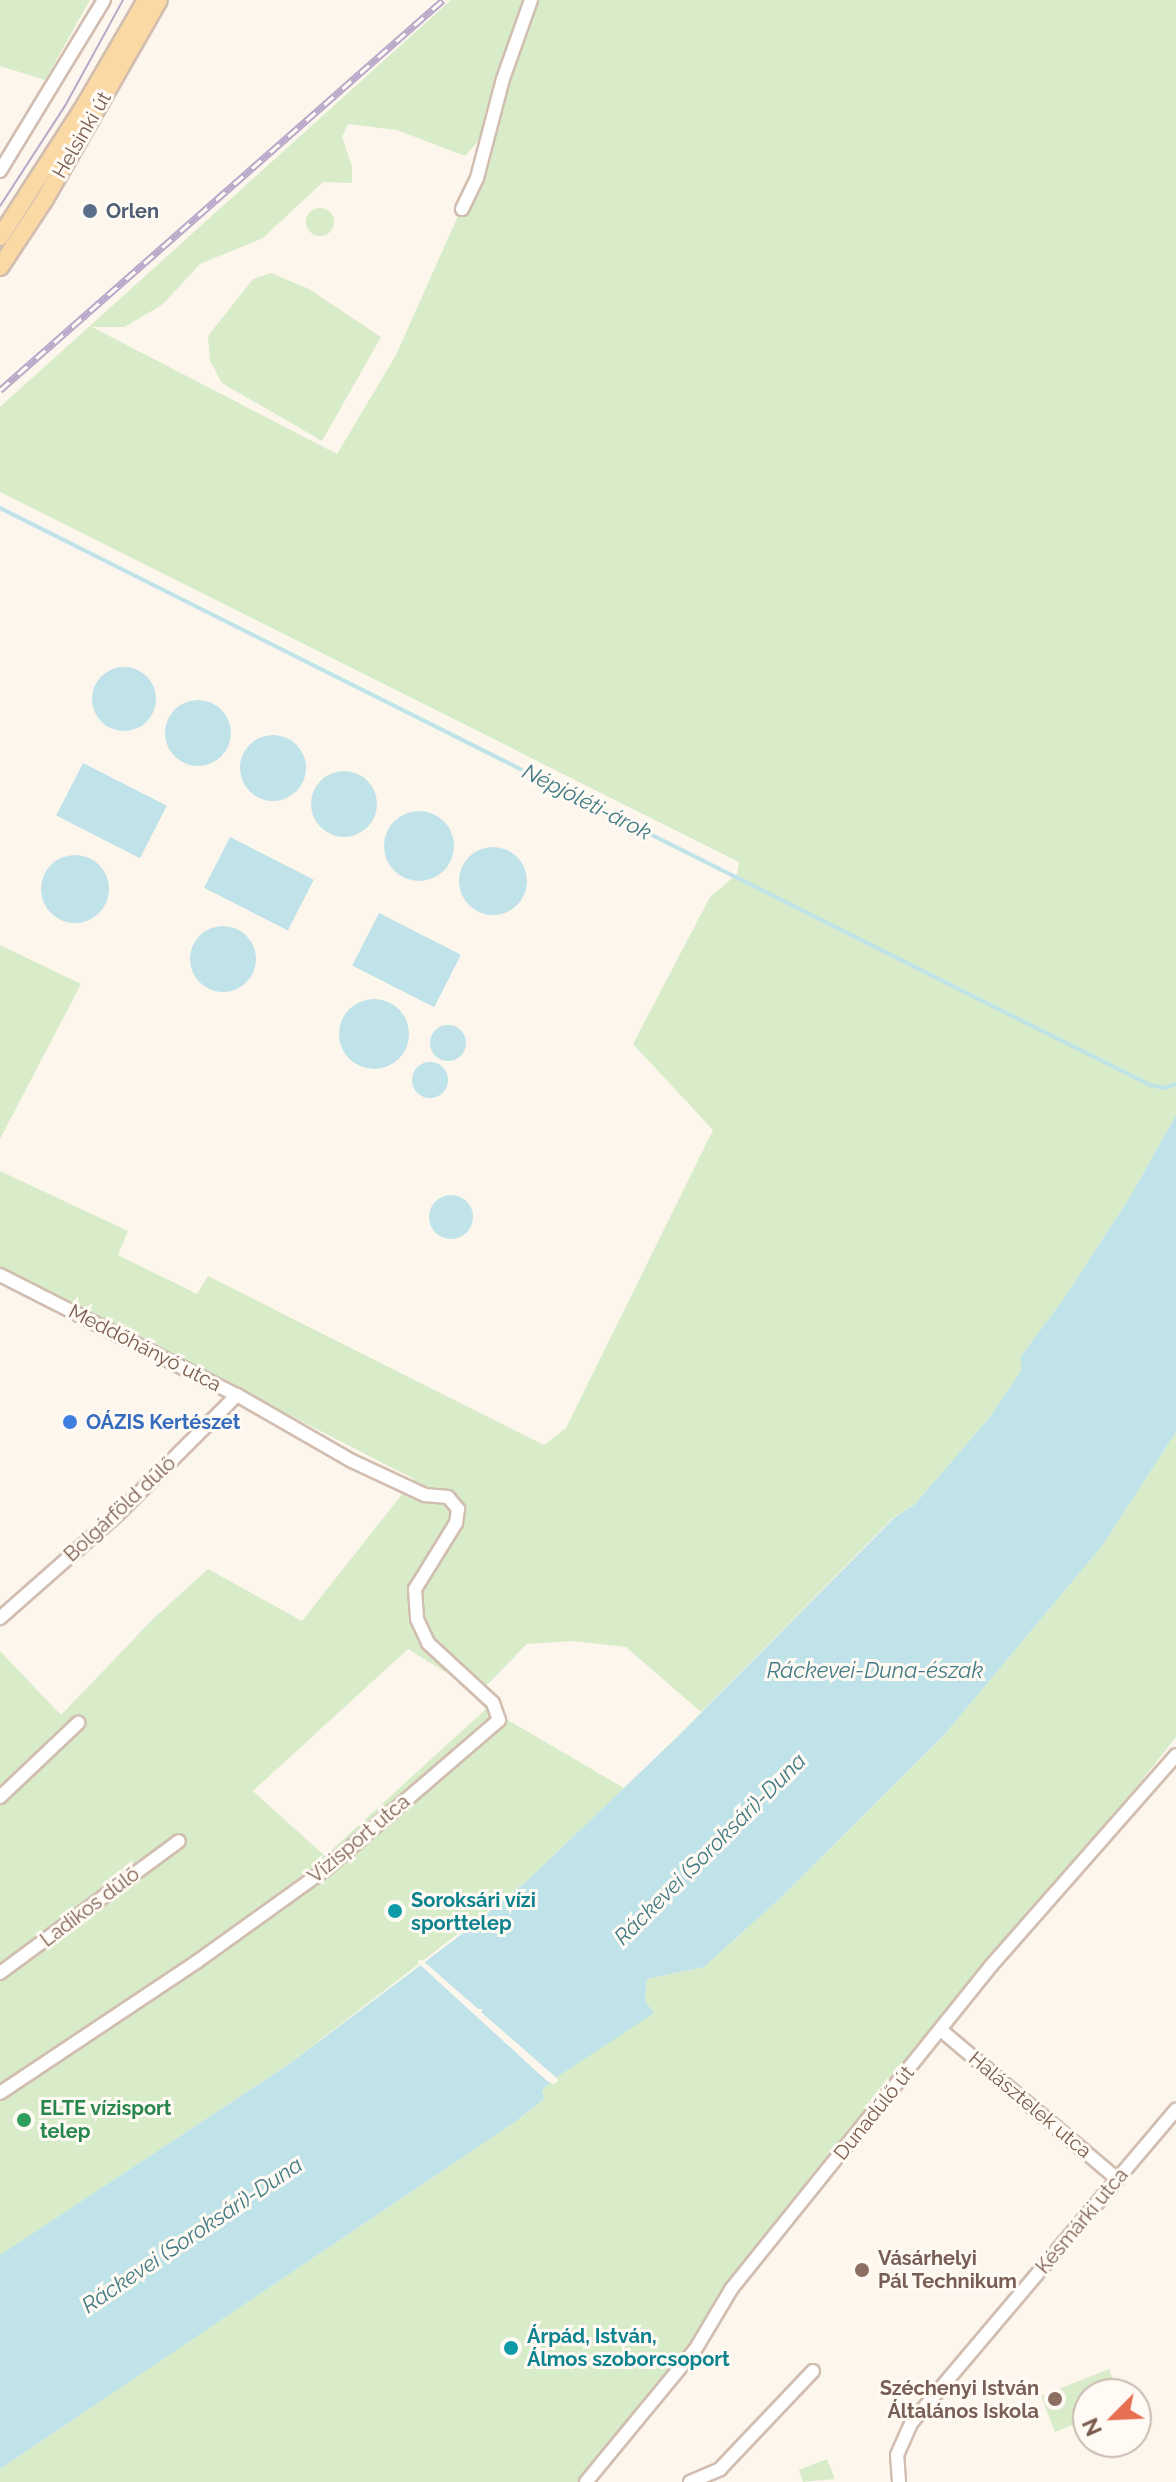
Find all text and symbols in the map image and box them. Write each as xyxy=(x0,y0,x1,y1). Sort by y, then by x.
street label: Helsinki út xyxy=(48,87,116,183)
place label: Orlen xyxy=(106,199,159,223)
marker: Orlen xyxy=(81,202,99,220)
water label: Népjóléti-árok xyxy=(518,758,656,846)
street label: Meddőhányó utca xyxy=(65,1299,225,1397)
place label: OÁZIS Kertészet xyxy=(86,1410,240,1434)
marker: OÁZIS Kertészet xyxy=(61,1413,79,1431)
street label: Bolgárföld dűlő xyxy=(59,1451,181,1567)
water label: Ráckevei-Duna-észak xyxy=(767,1658,983,1684)
water label: Ráckevei (Soroksári)-Duna xyxy=(609,1748,811,1950)
street label: Vízisport utca xyxy=(303,1790,415,1888)
street label: Ladikos dűlő xyxy=(36,1862,144,1952)
place label: Soroksári vízi sporttelep xyxy=(411,1888,536,1935)
marker: Soroksári vízi sporttelep xyxy=(386,1902,404,1920)
street label: Halásztelek utca xyxy=(964,2047,1096,2163)
street label: Dunadűlő út xyxy=(829,2061,919,2165)
place label: ELTE vízisport telep xyxy=(40,2096,172,2143)
marker: ELTE vízisport telep xyxy=(15,2111,33,2129)
water label: Ráckevei (Soroksári)-Duna xyxy=(77,2151,307,2319)
street label: Késmárki utca xyxy=(1031,2163,1133,2279)
place label: Vásárhelyi Pál Technikum xyxy=(878,2246,1018,2293)
marker: Vásárhelyi Pál Technikum xyxy=(853,2261,871,2279)
place label: Árpád, István, Álmos szoborcsoport xyxy=(527,2324,730,2371)
marker: Árpád, István, Álmos szoborcsoport xyxy=(502,2339,520,2357)
place label: Széchenyi István Általános Iskola xyxy=(880,2376,1039,2423)
north arrow xyxy=(1072,2378,1152,2458)
marker: Széchenyi István Általános Iskola xyxy=(1046,2390,1064,2408)
text: N xyxy=(1077,2414,1107,2440)

